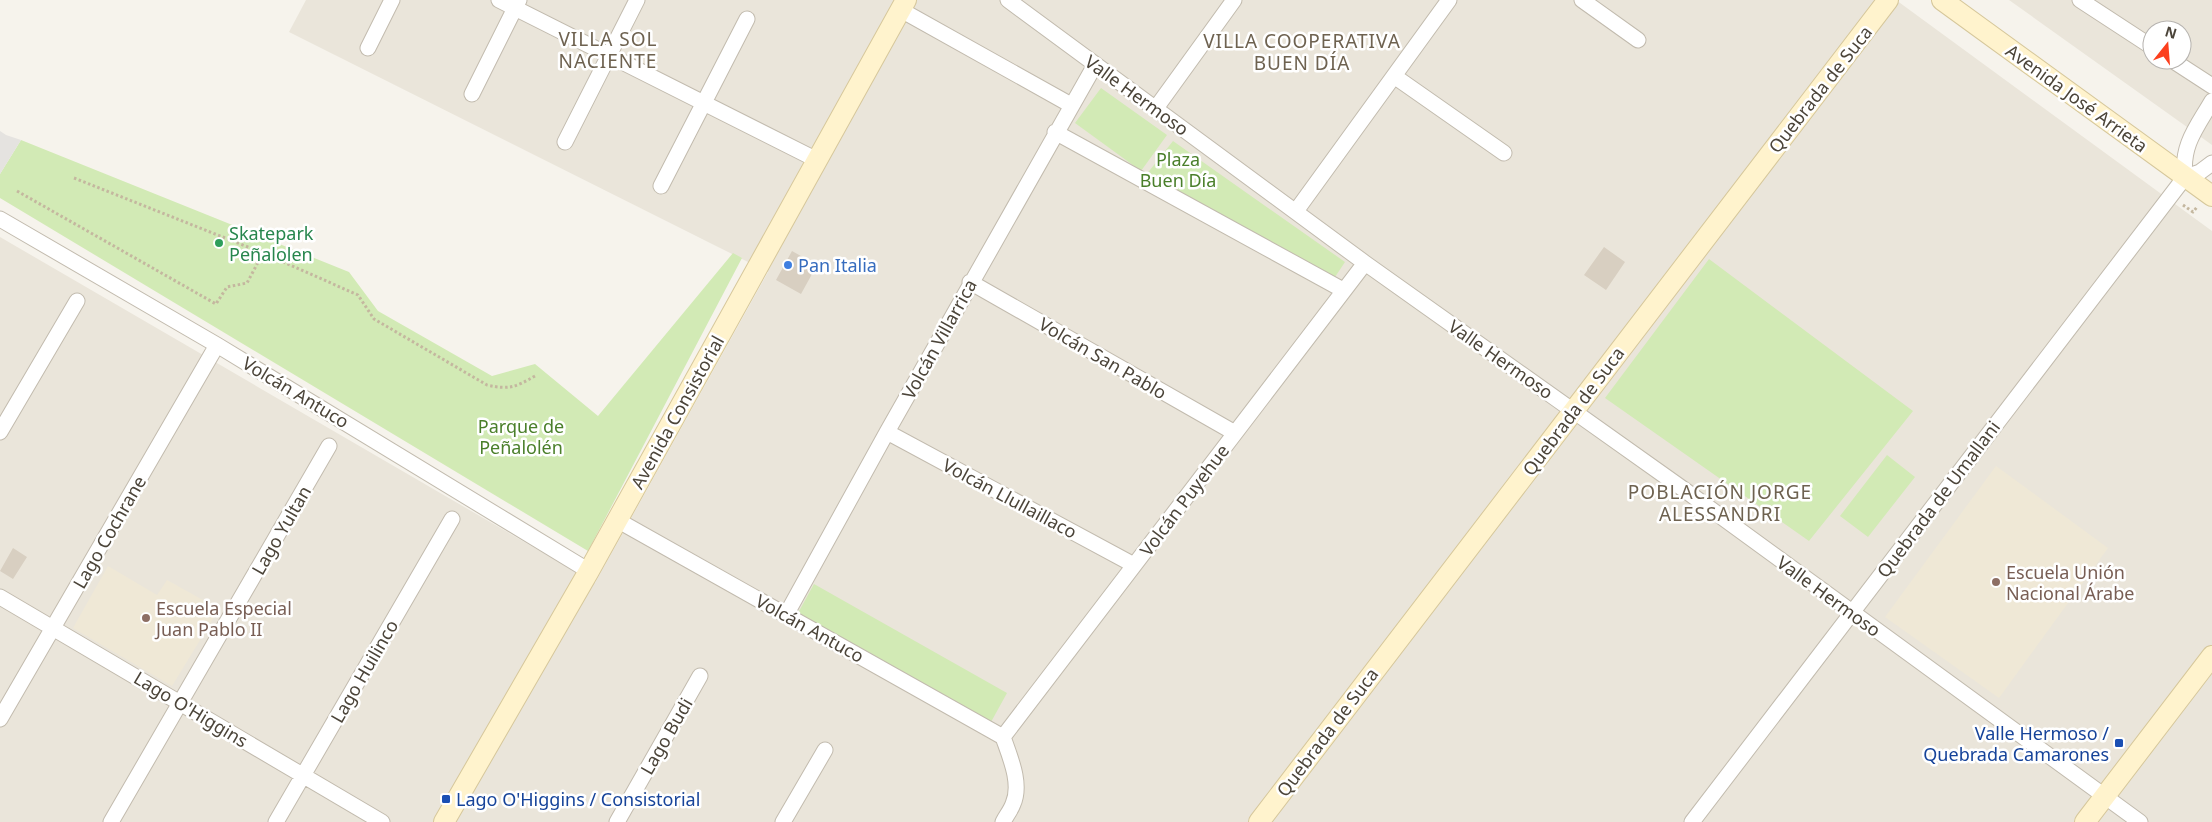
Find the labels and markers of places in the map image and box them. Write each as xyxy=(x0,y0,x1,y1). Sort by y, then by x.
place label: Skatepark Peñalolen xyxy=(229,221,314,266)
marker: Skatepark Peñalolen xyxy=(213,237,225,249)
place label: Pan Italia xyxy=(798,253,877,277)
marker: Pan Italia xyxy=(782,259,794,271)
place label: Escuela Unión Nacional Árabe xyxy=(2006,560,2134,605)
marker: Escuela Unión Nacional Árabe xyxy=(1990,576,2002,588)
place label: Escuela Especial Juan Pablo II xyxy=(154,596,292,641)
marker: Escuela Especial Juan Pablo II xyxy=(140,612,152,624)
place label: Valle Hermoso / Quebrada Camarones xyxy=(1923,721,2109,766)
marker: Valle Hermoso / Quebrada Camarones xyxy=(2113,737,2125,749)
place label: Lago O'Higgins / Consistorial xyxy=(456,787,700,811)
marker: Lago O'Higgins / Consistorial xyxy=(440,793,452,805)

